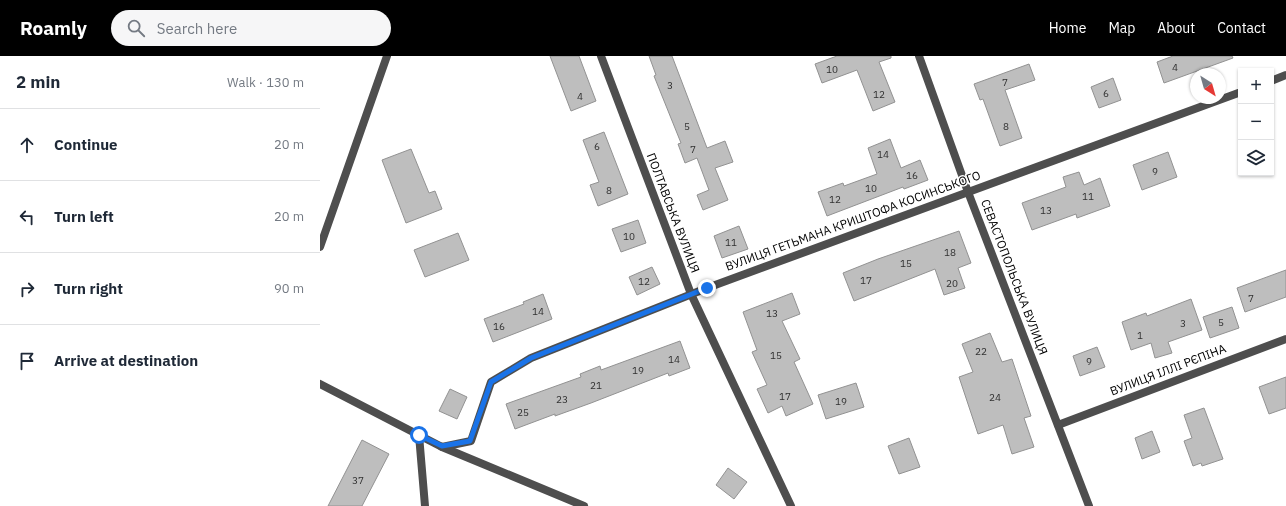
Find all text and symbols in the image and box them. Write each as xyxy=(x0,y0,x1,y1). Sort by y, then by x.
search box xyxy=(111,10,391,46)
text: Roamly xyxy=(20,16,87,40)
icon: search xyxy=(125,17,147,39)
text: Search here xyxy=(157,19,237,38)
text: Home xyxy=(1049,19,1086,37)
text: Map xyxy=(1108,19,1135,37)
text: About xyxy=(1157,19,1195,37)
text: Contact xyxy=(1217,19,1266,37)
house number: 4 xyxy=(1172,61,1178,74)
house number: 10 xyxy=(826,63,838,76)
north arrow xyxy=(1190,68,1226,104)
map controls xyxy=(1238,68,1274,176)
button: + xyxy=(1238,68,1274,104)
text: 2 min xyxy=(16,71,60,93)
text: Walk · 130 m xyxy=(227,74,304,91)
house number: 7 xyxy=(1002,76,1008,89)
house number: 3 xyxy=(667,79,673,92)
house number: 6 xyxy=(1103,87,1109,100)
house number: 12 xyxy=(873,88,885,101)
house number: 4 xyxy=(577,90,583,103)
button: − xyxy=(1238,104,1274,140)
house number: 5 xyxy=(684,120,690,133)
house number: 8 xyxy=(1003,120,1009,133)
icon: ahead xyxy=(16,134,38,156)
text: Continue xyxy=(54,135,118,154)
text: 20 m xyxy=(274,136,304,153)
house number: 6 xyxy=(594,140,600,153)
button: layers xyxy=(1238,140,1274,176)
house number: 7 xyxy=(690,143,696,156)
house number: 14 xyxy=(877,148,889,161)
street label: ПОЛТАВСЬКА ВУЛИЦЯ xyxy=(644,151,703,275)
house number: 9 xyxy=(1152,165,1158,178)
street label: ВУЛИЦЯ ГЕТЬМАНА КРИШТОФА КОСИНСЬКОГО xyxy=(723,167,982,274)
house number: 16 xyxy=(906,169,918,182)
house number: 10 xyxy=(865,182,877,195)
house number: 8 xyxy=(606,184,612,197)
house number: 11 xyxy=(1082,190,1094,203)
house number: 12 xyxy=(829,193,841,206)
street label: СЕВАСТОПОЛЬСЬКА ВУЛИЦЯ xyxy=(978,197,1051,357)
house number: 13 xyxy=(1040,204,1052,217)
icon: left xyxy=(16,206,38,228)
text: Turn left xyxy=(54,207,114,226)
text: 20 m xyxy=(274,208,304,225)
house number: 10 xyxy=(623,230,635,243)
house number: 11 xyxy=(725,236,737,249)
house number: 18 xyxy=(944,246,956,259)
house number: 15 xyxy=(900,257,912,270)
house number: 17 xyxy=(860,274,872,287)
house number: 12 xyxy=(638,275,650,288)
house number: 20 xyxy=(946,277,958,290)
icon: right xyxy=(16,278,38,300)
text: Turn right xyxy=(54,279,123,298)
route end xyxy=(698,279,716,297)
text: 90 m xyxy=(274,280,304,297)
house number: 7 xyxy=(1248,292,1254,305)
house number: 14 xyxy=(532,305,544,318)
house number: 13 xyxy=(766,307,778,320)
house number: 5 xyxy=(1218,316,1224,329)
house number: 3 xyxy=(1180,317,1186,330)
house number: 16 xyxy=(493,320,505,333)
house number: 1 xyxy=(1137,329,1143,342)
street label: ВУЛИЦЯ ІЛЛІ РЄПІНА xyxy=(1108,340,1228,399)
house number: 22 xyxy=(975,345,987,358)
house number: 15 xyxy=(770,349,782,362)
icon: arrive xyxy=(16,350,38,372)
text: Arrive at destination xyxy=(54,351,198,370)
house number: 14 xyxy=(668,353,680,366)
house number: 9 xyxy=(1086,355,1092,368)
house number: 19 xyxy=(632,364,644,377)
house number: 21 xyxy=(590,379,602,392)
house number: 17 xyxy=(779,390,791,403)
house number: 24 xyxy=(989,391,1001,404)
house number: 23 xyxy=(556,393,568,406)
house number: 19 xyxy=(835,395,847,408)
house number: 25 xyxy=(517,406,529,419)
route start xyxy=(410,426,428,444)
house number: 37 xyxy=(352,474,364,487)

